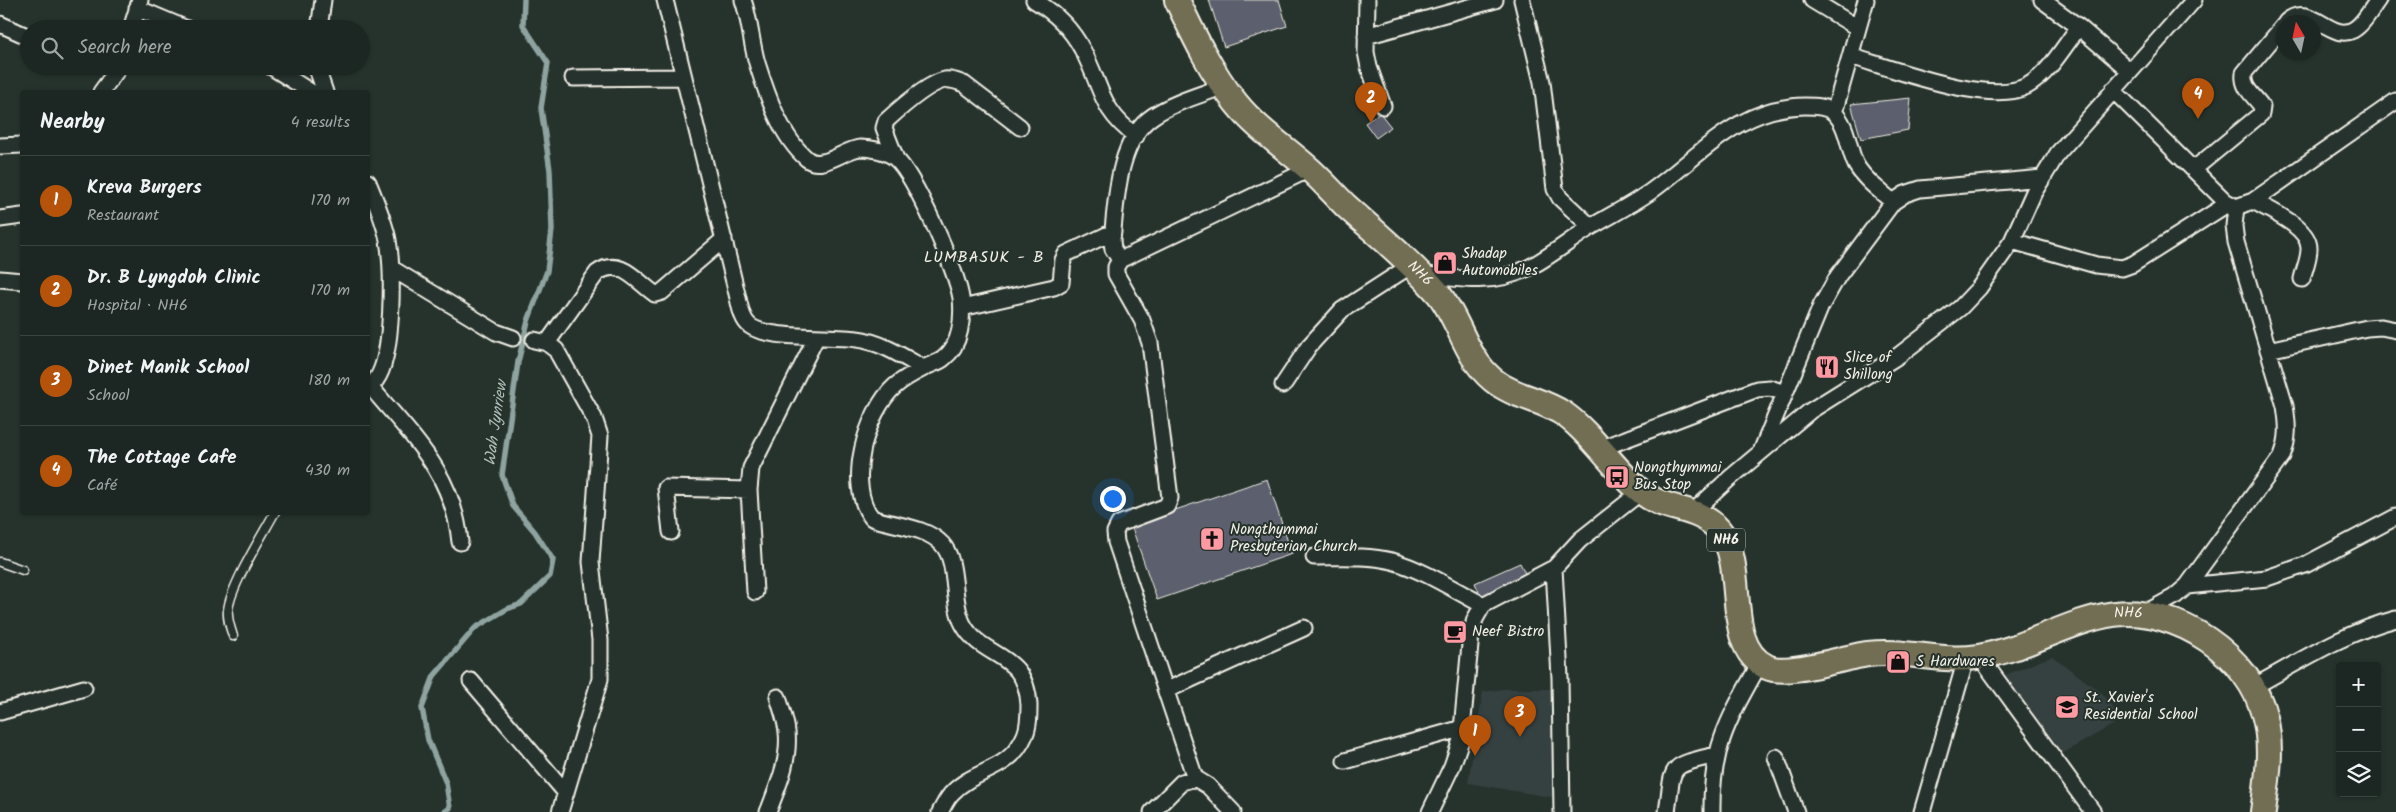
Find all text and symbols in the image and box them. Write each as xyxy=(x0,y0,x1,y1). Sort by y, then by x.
north arrow xyxy=(2276,15,2321,60)
search box xyxy=(20,20,370,75)
text: Search here xyxy=(78,33,172,63)
icon: search xyxy=(38,34,66,62)
pin: 4 xyxy=(2182,78,2214,119)
pin: 2 xyxy=(1355,82,1387,123)
text: Nearby xyxy=(40,106,105,139)
text: 4 results xyxy=(291,110,350,135)
text: Kreva Burgers xyxy=(87,173,202,203)
text: 1 xyxy=(54,188,58,213)
text: 170 m xyxy=(310,188,350,213)
text: Restaurant xyxy=(87,203,159,228)
place label: Shadap Automobiles xyxy=(1462,242,1539,283)
district label: LUMBASUK - B xyxy=(924,245,1044,270)
shop icon: Shadap Automobiles xyxy=(1432,250,1458,276)
street label: NH6 xyxy=(1401,255,1439,292)
text: Dr. B Lyngdoh Clinic xyxy=(87,263,261,293)
text: 2 xyxy=(51,278,61,303)
text: 170 m xyxy=(310,278,350,303)
text: Hospital · NH6 xyxy=(87,293,188,318)
place label: Slice of Shillong xyxy=(1844,346,1893,387)
text: Dinet Manik School xyxy=(87,353,249,383)
restaurant icon: Slice of Shillong xyxy=(1814,354,1840,380)
text: 3 xyxy=(52,368,60,393)
text: 180 m xyxy=(308,368,350,393)
water label: Wah Jynriew xyxy=(478,377,515,467)
text: School xyxy=(87,383,130,408)
text: The Cottage Cafe xyxy=(87,443,237,473)
place label: Nongthymmai Bus Stop xyxy=(1634,456,1723,497)
text: 4 xyxy=(52,458,60,483)
text: 430 m xyxy=(305,458,350,483)
bus stop icon: Nongthymmai Bus Stop xyxy=(1604,464,1630,490)
text: Café xyxy=(87,473,117,498)
your location xyxy=(1100,486,1126,512)
place label: Nongthymmai Presbyterian Church xyxy=(1230,518,1357,559)
church icon: Nongthymmai Presbyterian Church xyxy=(1199,526,1225,552)
road number: NH6 xyxy=(1707,528,1745,552)
street label: NH6 xyxy=(2113,601,2144,626)
cafe icon: Neef Bistro xyxy=(1442,619,1468,645)
place label: Neef Bistro xyxy=(1472,620,1545,644)
shop icon: S Hardwares xyxy=(1885,649,1911,675)
place label: S Hardwares xyxy=(1916,650,1995,674)
map controls xyxy=(2336,662,2381,797)
button: + xyxy=(2336,662,2381,707)
place label: St. Xavier's Residential School xyxy=(2084,686,2198,727)
school or university icon: St. Xavier's Residential School xyxy=(2054,694,2080,720)
pin: 3 xyxy=(1504,696,1536,737)
button: − xyxy=(2336,707,2381,752)
pin: 1 xyxy=(1459,715,1491,756)
button: layers xyxy=(2336,752,2381,797)

